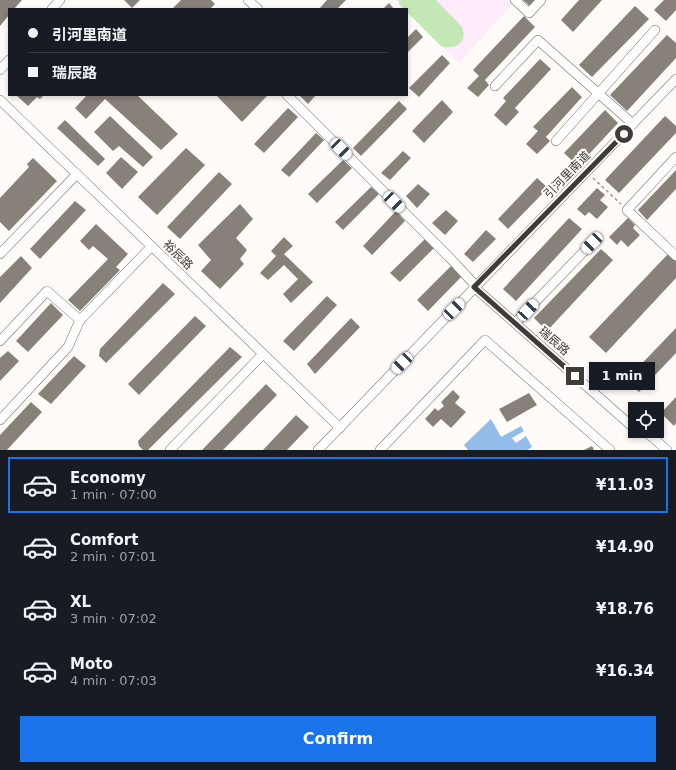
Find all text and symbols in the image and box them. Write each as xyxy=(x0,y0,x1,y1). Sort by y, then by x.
text: 引河里南道 xyxy=(52,26,127,44)
text: 瑞辰路 xyxy=(52,64,97,82)
route start xyxy=(615,125,633,143)
car xyxy=(328,136,354,162)
street label: 引河里南道 xyxy=(541,149,593,201)
car xyxy=(381,189,407,215)
car xyxy=(579,230,605,256)
street label: 裕辰路 xyxy=(160,237,196,273)
car xyxy=(441,296,467,322)
car xyxy=(515,297,541,323)
street label: 瑞辰路 xyxy=(536,324,572,358)
car xyxy=(389,350,415,376)
callout: 1 min xyxy=(589,362,655,390)
route end xyxy=(566,367,584,385)
text: 1 min xyxy=(602,368,642,383)
map controls xyxy=(628,402,664,438)
button: locate xyxy=(628,402,664,438)
icon: car xyxy=(22,467,58,503)
text: Economy xyxy=(70,469,146,487)
text: ¥11.03 xyxy=(596,476,654,494)
text: 1 min · 07:00 xyxy=(70,487,157,502)
icon: car xyxy=(22,529,58,565)
text: Comfort xyxy=(70,531,138,549)
text: ¥14.90 xyxy=(596,538,654,556)
text: 2 min · 07:01 xyxy=(70,549,157,564)
icon: car xyxy=(22,591,58,627)
text: XL xyxy=(70,593,91,611)
text: ¥18.76 xyxy=(596,600,654,618)
text: 3 min · 07:02 xyxy=(70,611,157,626)
icon: car xyxy=(22,653,58,689)
text: Moto xyxy=(70,655,113,673)
text: ¥16.34 xyxy=(596,662,654,680)
text: 4 min · 07:03 xyxy=(70,673,157,688)
button: Confirm xyxy=(20,716,656,762)

